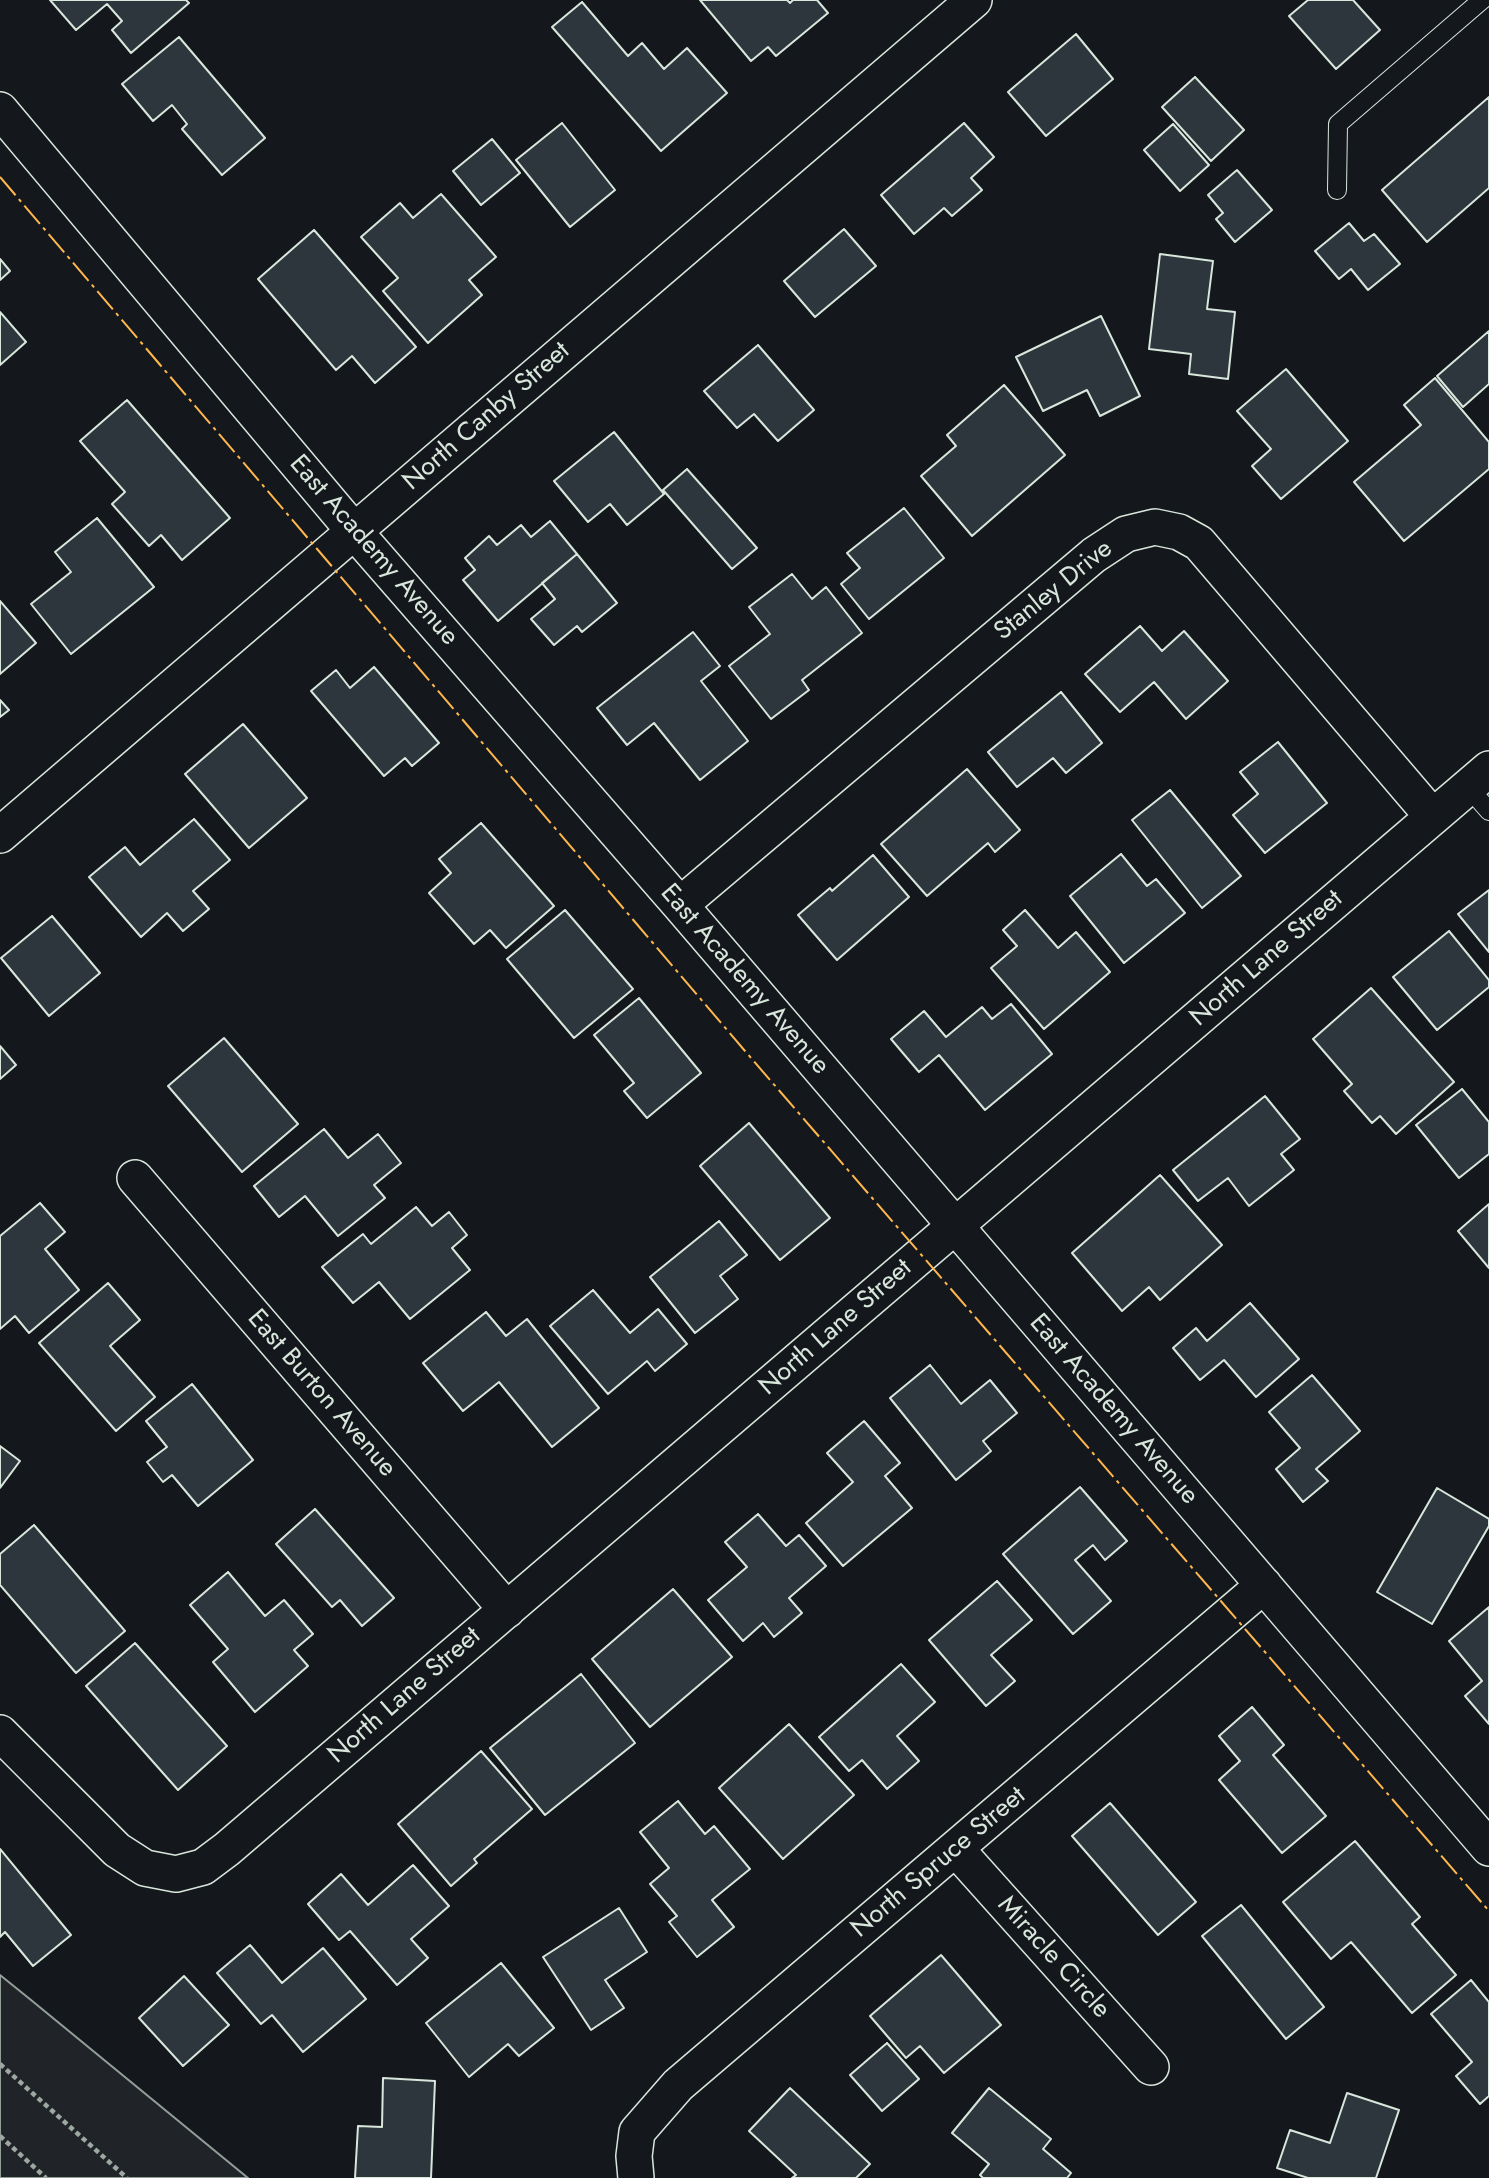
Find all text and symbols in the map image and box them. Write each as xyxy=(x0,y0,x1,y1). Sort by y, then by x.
street label: North Canby Street xyxy=(397,336,577,498)
street label: East Academy Avenue xyxy=(282,449,464,653)
street label: Stanley Drive xyxy=(989,534,1119,648)
street label: East Academy Avenue xyxy=(653,878,835,1082)
street label: North Lane Street xyxy=(1184,884,1350,1034)
street label: North Lane Street xyxy=(753,1253,919,1403)
street label: East Burton Avenue xyxy=(240,1304,402,1484)
street label: East Academy Avenue xyxy=(1022,1308,1204,1512)
street label: North Lane Street xyxy=(322,1621,488,1771)
street label: North Spruce Street xyxy=(845,1781,1033,1945)
street label: Miracle Circle xyxy=(990,1890,1116,2026)

